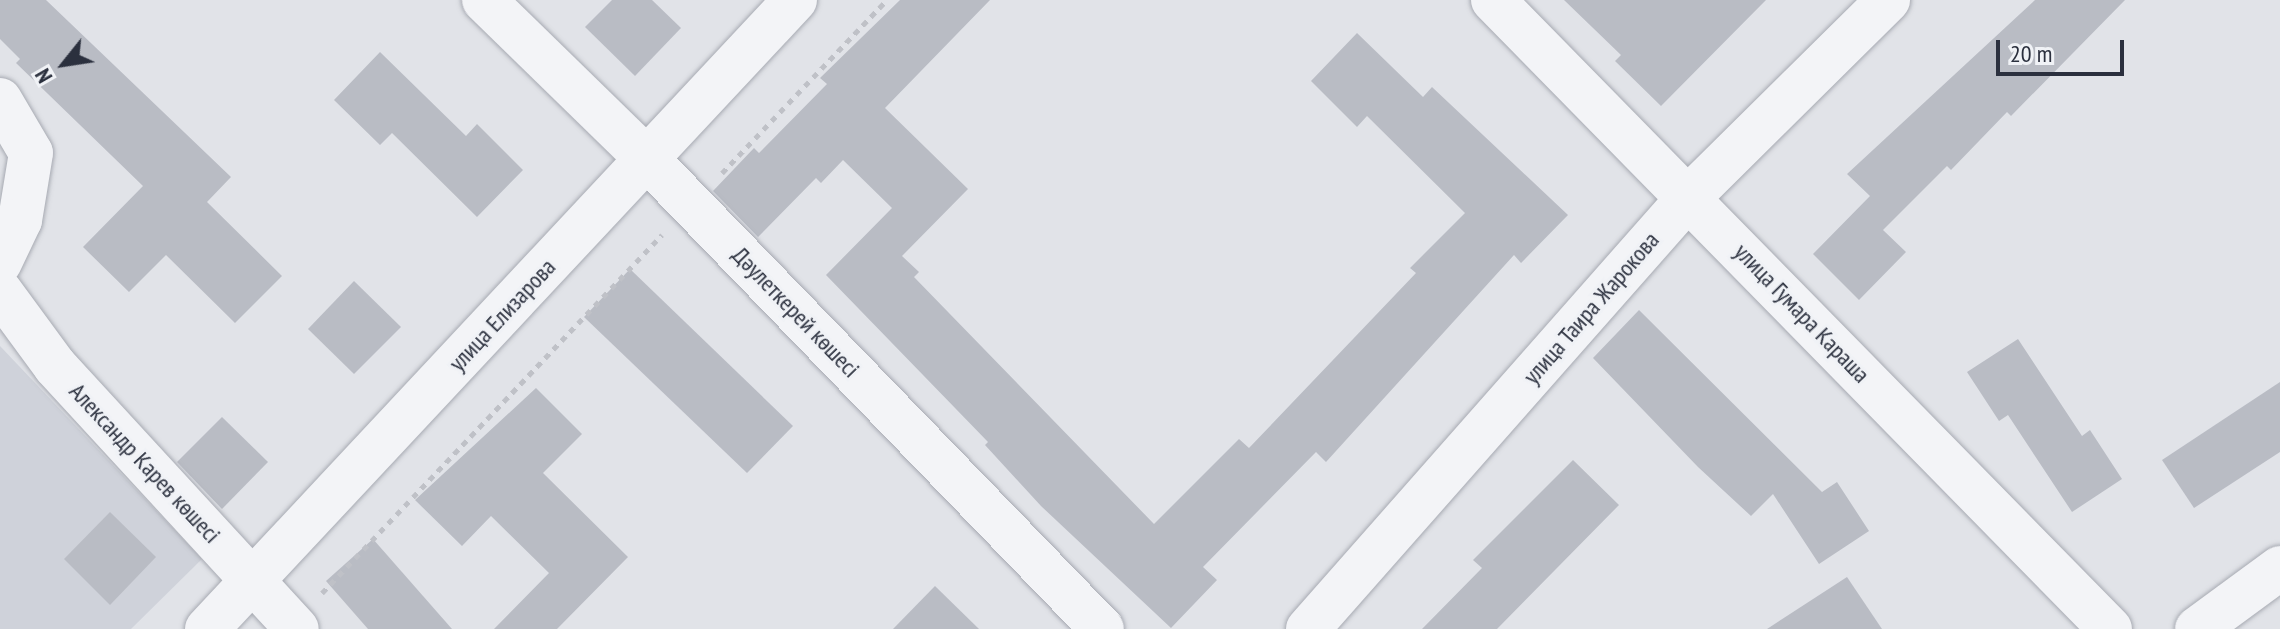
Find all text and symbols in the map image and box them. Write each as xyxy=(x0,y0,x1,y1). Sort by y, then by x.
north arrow xyxy=(24,24,104,104)
scale bar xyxy=(2000,24,2128,74)
text: 20 m xyxy=(2010,38,2052,69)
text: N xyxy=(28,64,58,88)
street label: улица Таира Жарокова xyxy=(1517,226,1665,390)
street label: улица Гумара Караша xyxy=(1728,237,1876,389)
street label: Дәулеткерей көшесі xyxy=(726,241,866,383)
street label: улица Елизарова xyxy=(443,253,561,377)
street label: Александр Карев көшесі xyxy=(63,377,227,549)

